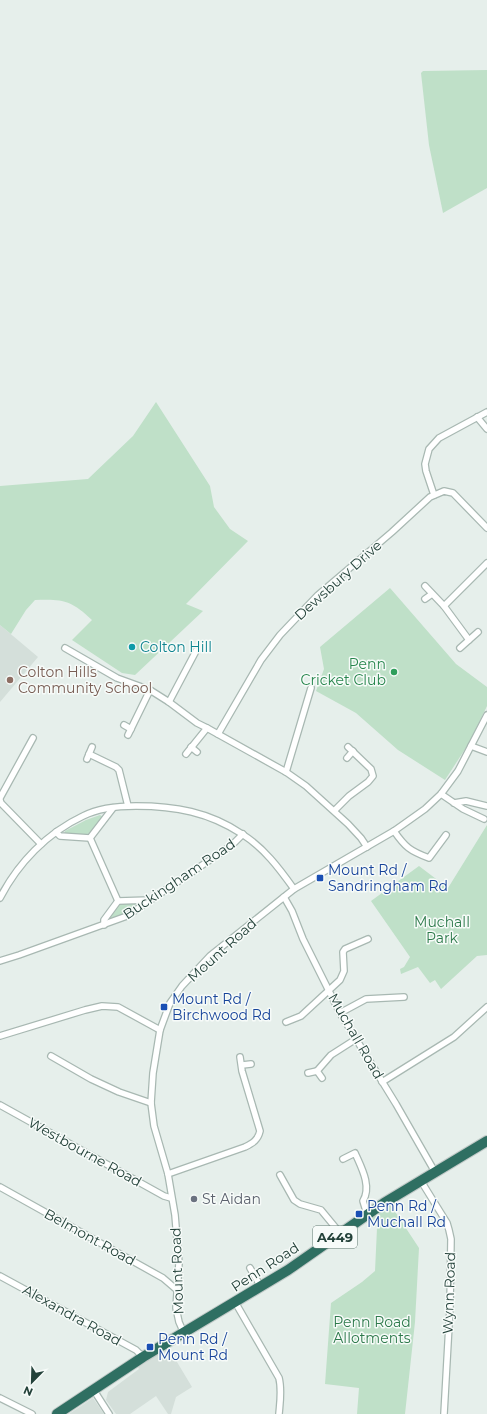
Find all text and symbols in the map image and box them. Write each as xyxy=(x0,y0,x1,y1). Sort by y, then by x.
street label: Dewsbury Drive xyxy=(291,536,385,624)
place label: Colton Hill xyxy=(140,638,212,656)
marker: Colton Hill xyxy=(127,642,137,652)
place label: Penn Cricket Club xyxy=(301,655,386,689)
place label: Colton Hills Community School xyxy=(18,663,152,697)
marker: Penn Cricket Club xyxy=(389,667,399,677)
marker: Colton Hills Community School xyxy=(5,675,15,685)
street label: Buckingham Road xyxy=(119,835,239,923)
place label: Mount Rd / Sandringham Rd xyxy=(328,861,448,895)
marker: Mount Rd / Sandringham Rd xyxy=(315,873,325,883)
park label: Muchall Park xyxy=(414,913,470,947)
street label: Mount Road xyxy=(184,914,260,986)
place label: Mount Rd / Birchwood Rd xyxy=(172,990,271,1024)
street label: Muchall Road xyxy=(324,990,388,1082)
marker: Mount Rd / Birchwood Rd xyxy=(159,1002,169,1012)
street label: Westbourne Road xyxy=(25,1113,145,1191)
place label: St Aidan xyxy=(202,1190,261,1208)
marker: St Aidan xyxy=(189,1194,199,1204)
place label: Penn Rd / Muchall Rd xyxy=(367,1197,446,1231)
street label: Belmont Road xyxy=(41,1204,139,1270)
marker: Penn Rd / Muchall Rd xyxy=(354,1209,364,1219)
road number: A449 xyxy=(313,1226,357,1248)
street label: Mount Road xyxy=(166,1227,188,1315)
street label: Penn Road xyxy=(228,1238,302,1296)
street label: Wynn Road xyxy=(439,1252,459,1334)
street label: Alexandra Road xyxy=(19,1280,125,1350)
park label: Penn Road Allotments xyxy=(333,1313,411,1347)
place label: Penn Rd / Mount Rd xyxy=(158,1330,228,1364)
marker: Penn Rd / Mount Rd xyxy=(145,1342,155,1352)
north arrow xyxy=(12,1362,52,1402)
text: N xyxy=(21,1383,35,1399)

